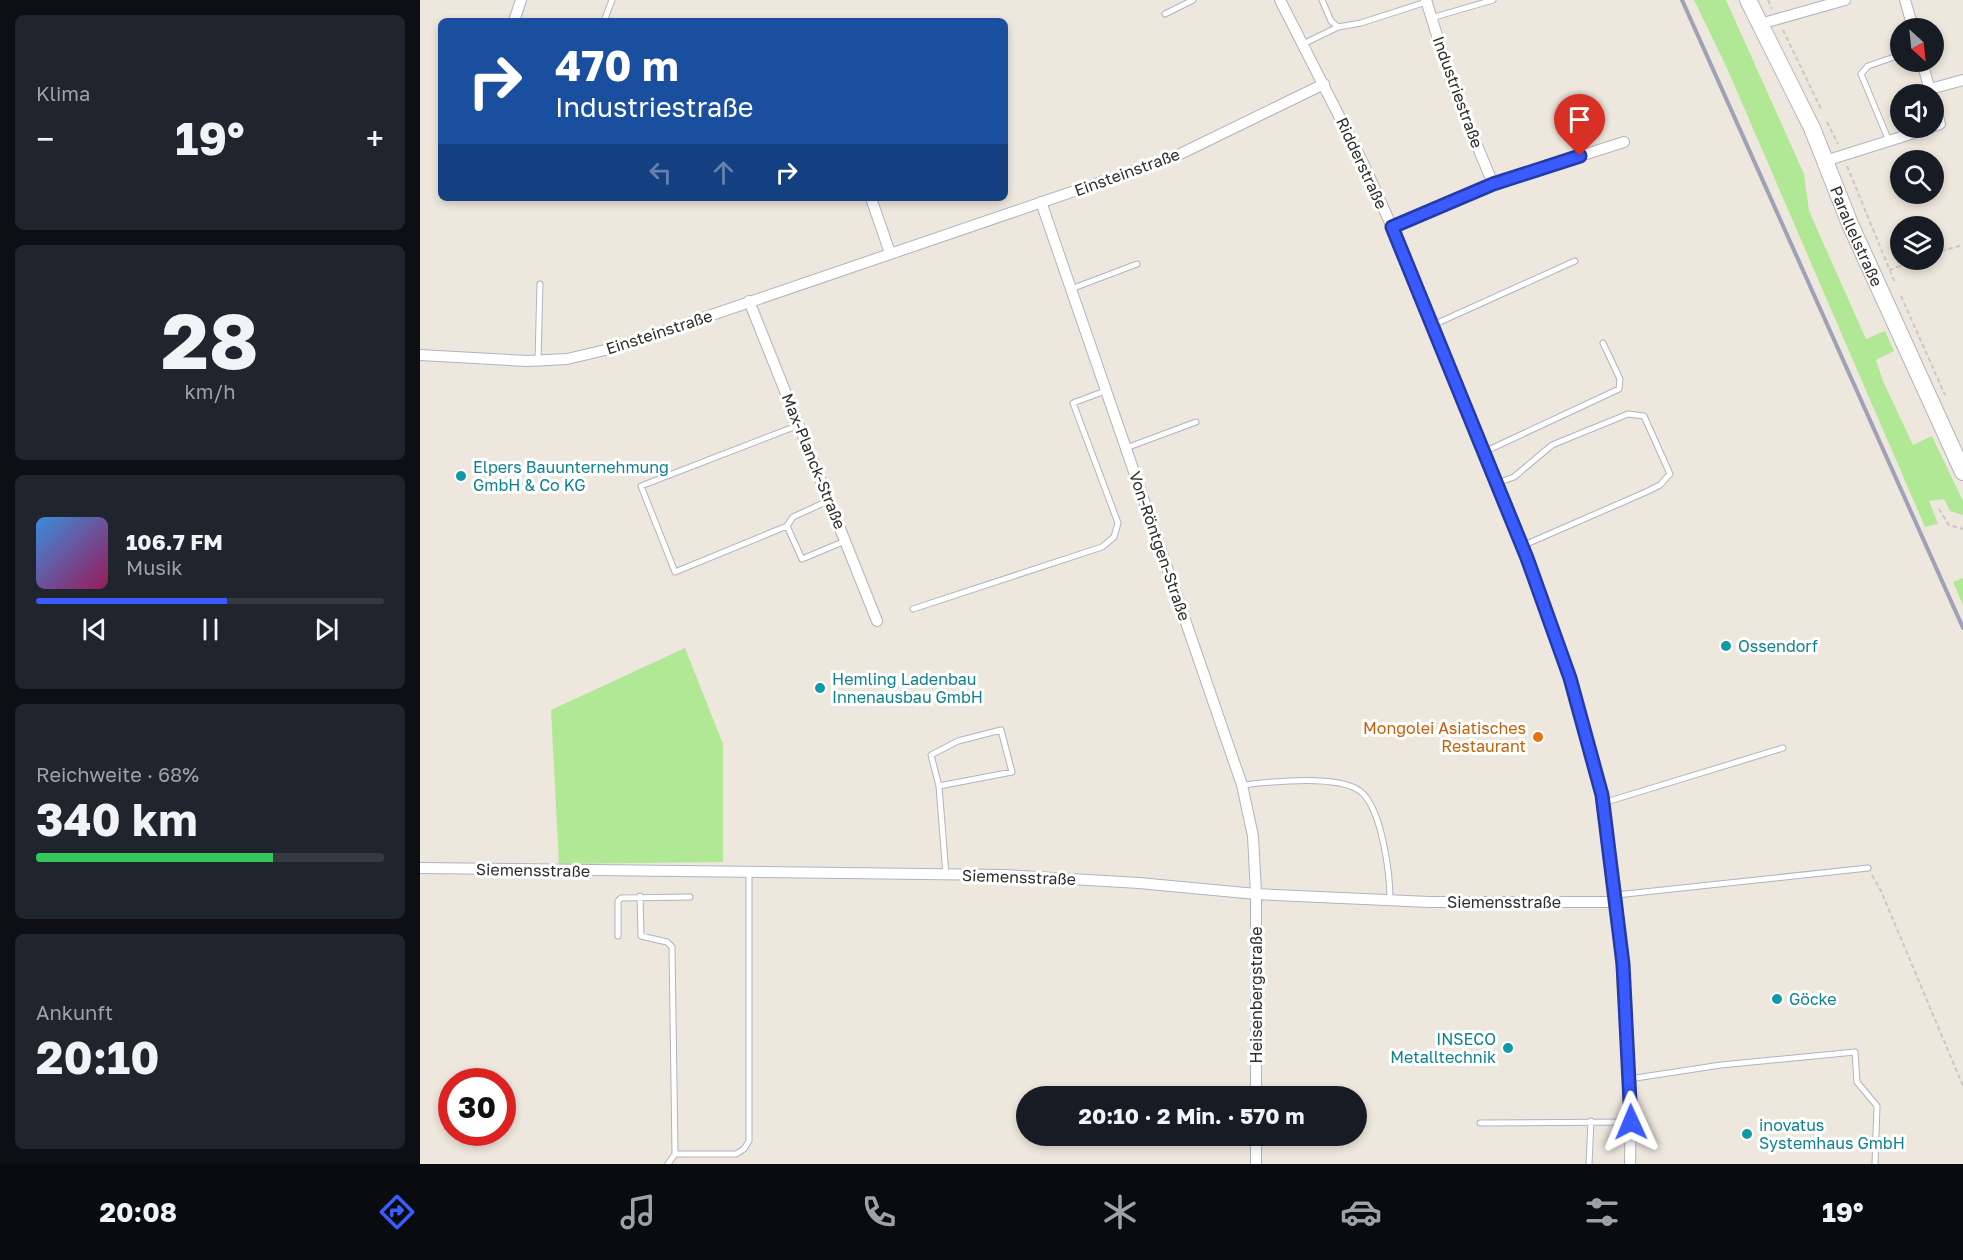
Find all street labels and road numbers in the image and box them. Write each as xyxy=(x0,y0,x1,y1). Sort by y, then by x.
street label: Industriestraße xyxy=(1428,33,1488,151)
street label: Ridderstraße xyxy=(1332,114,1392,212)
street label: Einsteinstraße xyxy=(1072,144,1182,200)
street label: Parallelstraße xyxy=(1826,183,1887,290)
street label: Einsteinstraße xyxy=(603,305,715,359)
street label: Max-Planck-Straße xyxy=(778,390,850,532)
street label: Von-Röntgen-Straße xyxy=(1125,469,1195,623)
street label: Siemensstraße xyxy=(476,859,590,881)
street label: Siemensstraße xyxy=(962,865,1076,889)
street label: Siemensstraße xyxy=(1447,892,1561,912)
street label: Heisenbergstraße xyxy=(1246,927,1266,1063)

